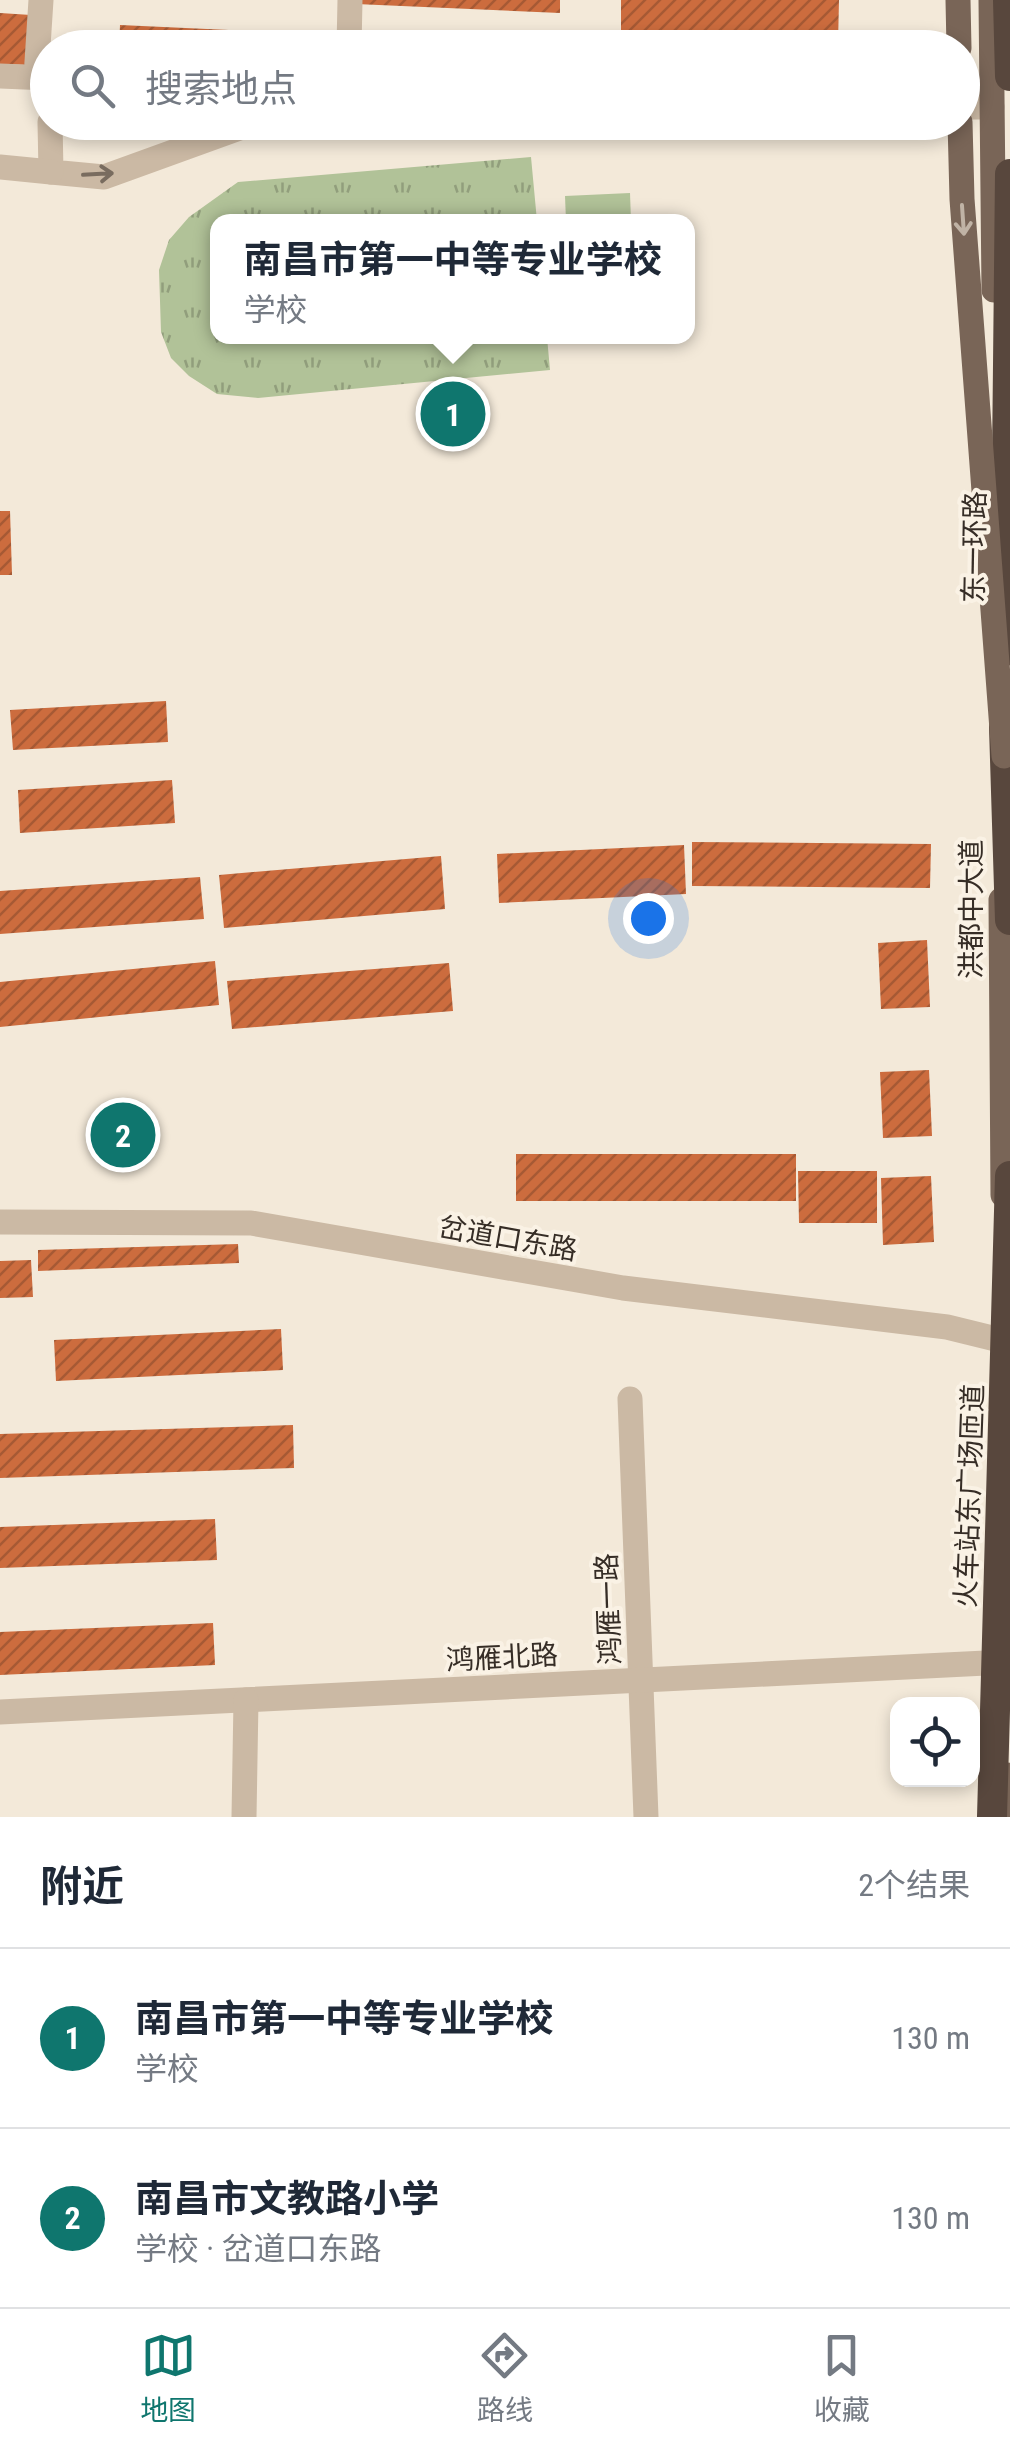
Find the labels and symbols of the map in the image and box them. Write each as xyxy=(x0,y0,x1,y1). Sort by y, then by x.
one-way arrow xyxy=(82,164,114,183)
one-way arrow xyxy=(954,203,973,235)
pin: 1 xyxy=(420,376,486,452)
street label: 东一环路 xyxy=(957,491,992,603)
street label: 洪都中大道 xyxy=(955,839,988,979)
your location xyxy=(623,893,674,944)
pin: 2 xyxy=(90,1098,156,1172)
street label: 岔道口东路 xyxy=(436,1210,580,1267)
street label: 火车站东广场匝道 xyxy=(949,1384,990,1609)
street label: 鸿雁一路 xyxy=(590,1552,627,1666)
street label: 鸿雁北路 xyxy=(445,1638,559,1677)

